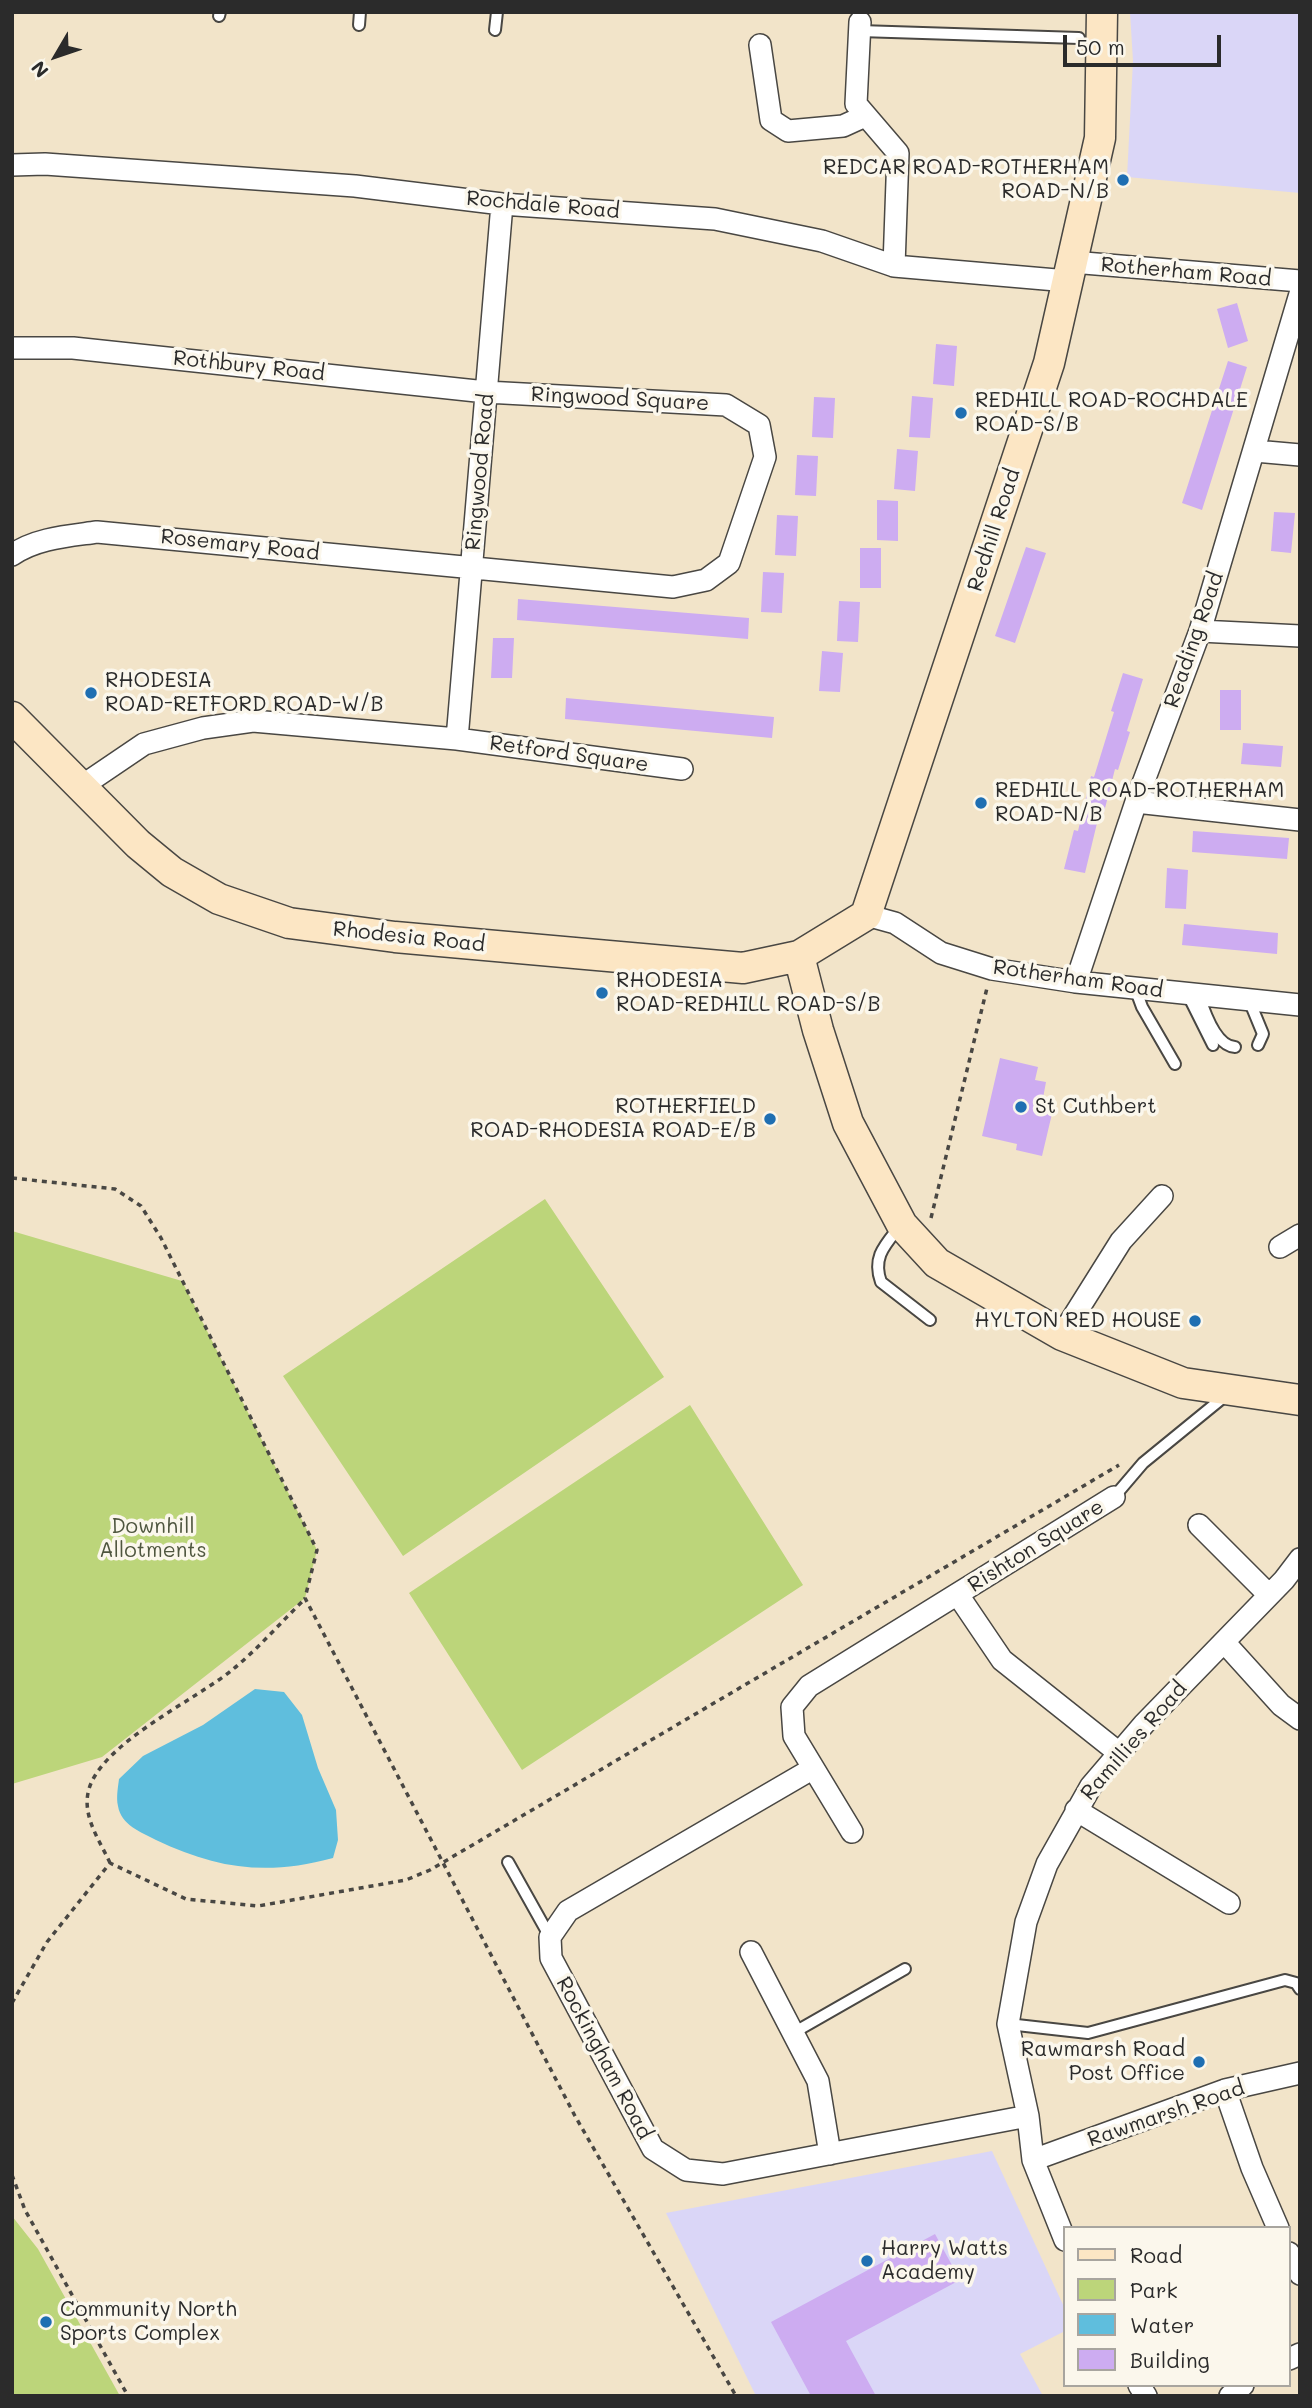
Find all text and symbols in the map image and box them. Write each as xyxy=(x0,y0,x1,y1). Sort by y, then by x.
north arrow xyxy=(21,21,91,91)
scale bar xyxy=(1067,21,1224,65)
text: 50 m xyxy=(1076,33,1125,60)
text: N xyxy=(25,56,54,83)
place label: REDCAR ROAD-ROTHERHAM ROAD-N/B xyxy=(823,155,1109,205)
marker: REDCAR ROAD-ROTHERHAM ROAD-N/B xyxy=(1115,172,1131,188)
street label: Rochdale Road xyxy=(465,186,621,224)
street label: Rotherham Road xyxy=(1100,252,1272,292)
street label: Rothbury Road xyxy=(172,346,326,386)
street label: Ringwood Square xyxy=(530,382,710,416)
place label: REDHILL ROAD-ROCHDALE ROAD-S/B xyxy=(975,388,1248,438)
street label: Ringwood Road xyxy=(461,393,499,551)
marker: REDHILL ROAD-ROCHDALE ROAD-S/B xyxy=(953,405,969,421)
street label: Redhill Road xyxy=(962,465,1026,595)
street label: Rosemary Road xyxy=(159,524,321,566)
street label: Reading Road xyxy=(1159,569,1229,711)
place label: RHODESIA ROAD-RETFORD ROAD-W/B xyxy=(105,668,384,718)
marker: RHODESIA ROAD-RETFORD ROAD-W/B xyxy=(83,685,99,701)
street label: Retford Square xyxy=(488,730,650,778)
place label: REDHILL ROAD-ROTHERHAM ROAD-N/B xyxy=(995,778,1284,828)
marker: REDHILL ROAD-ROTHERHAM ROAD-N/B xyxy=(973,795,989,811)
street label: Rhodesia Road xyxy=(332,916,486,958)
street label: Rotherham Road xyxy=(991,955,1165,1003)
place label: RHODESIA ROAD-REDHILL ROAD-S/B xyxy=(616,968,881,1018)
marker: RHODESIA ROAD-REDHILL ROAD-S/B xyxy=(594,985,610,1001)
place label: ROTHERFIELD ROAD-RHODESIA ROAD-E/B xyxy=(470,1094,756,1144)
place label: St Cuthbert xyxy=(1035,1094,1157,1120)
marker: St Cuthbert xyxy=(1013,1099,1029,1115)
marker: ROTHERFIELD ROAD-RHODESIA ROAD-E/B xyxy=(762,1111,778,1127)
place label: HYLTON RED HOUSE xyxy=(975,1308,1181,1334)
marker: HYLTON RED HOUSE xyxy=(1187,1313,1203,1329)
street label: Rishton Square xyxy=(963,1494,1109,1598)
park label: Downhill Allotments xyxy=(99,1514,207,1564)
street label: Ramillies Road xyxy=(1076,1677,1192,1805)
street label: Rockingham Road xyxy=(551,1972,657,2144)
place label: Rawmarsh Road Post Office xyxy=(1021,2037,1185,2087)
marker: Rawmarsh Road Post Office xyxy=(1191,2054,1207,2070)
street label: Rawmarsh Road xyxy=(1084,2075,1248,2153)
legend xyxy=(1064,2226,1291,2387)
place label: Harry Watts Academy xyxy=(881,2236,1008,2286)
text: Road xyxy=(1130,2241,1182,2268)
marker: Harry Watts Academy xyxy=(859,2253,875,2269)
text: Park xyxy=(1130,2276,1178,2303)
place label: Community North Sports Complex xyxy=(60,2297,237,2347)
text: Water xyxy=(1130,2311,1194,2338)
marker: Community North Sports Complex xyxy=(38,2314,54,2330)
text: Building xyxy=(1130,2346,1210,2373)

